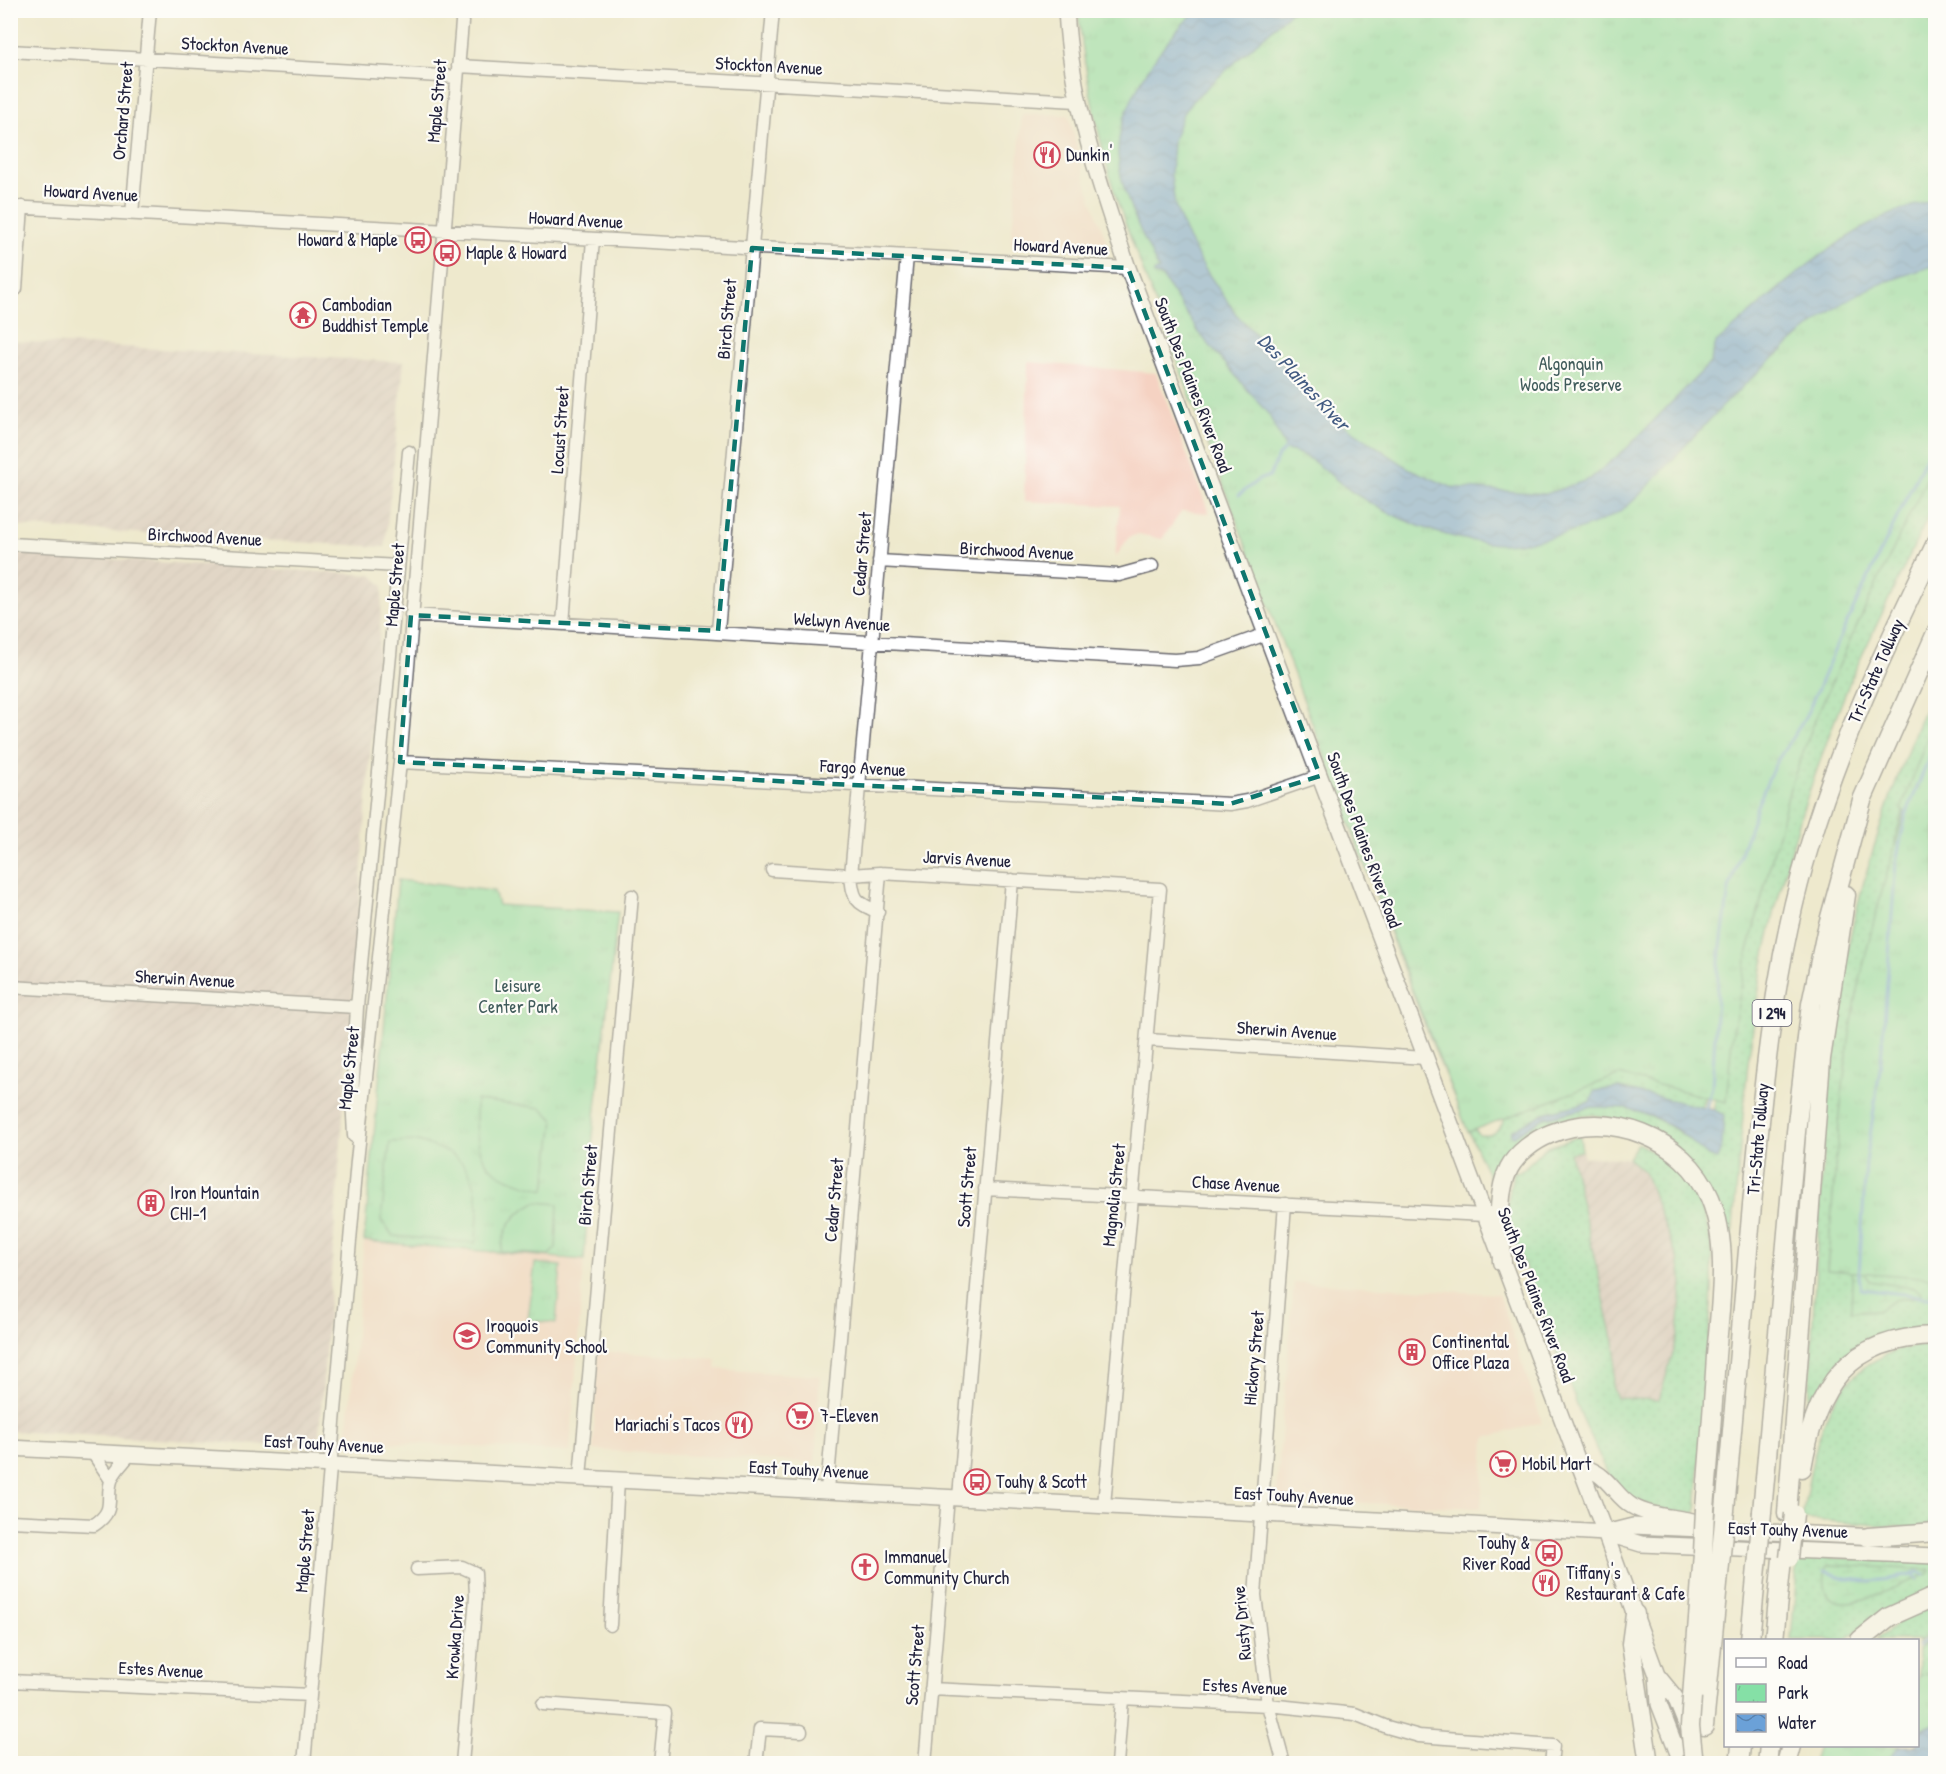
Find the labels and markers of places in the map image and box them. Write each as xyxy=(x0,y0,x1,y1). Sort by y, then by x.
restaurant icon: Dunkin' xyxy=(1032,140,1062,170)
place label: Dunkin' xyxy=(1066,142,1113,167)
bus stop icon: Howard & Maple xyxy=(403,225,433,255)
place label: Howard & Maple xyxy=(298,227,398,252)
bus stop icon: Maple & Howard xyxy=(432,238,462,268)
place label: Maple & Howard xyxy=(466,240,566,265)
place label: Cambodian Buddhist Temple xyxy=(322,292,429,338)
temple icon: Cambodian Buddhist Temple xyxy=(288,300,318,330)
place label: Iron Mountain CHI-1 xyxy=(170,1180,259,1226)
building icon: Iron Mountain CHI-1 xyxy=(136,1188,166,1218)
place label: Iroquois Community School xyxy=(486,1313,607,1359)
school or university icon: Iroquois Community School xyxy=(452,1321,482,1351)
place label: Continental Office Plaza xyxy=(1432,1329,1509,1375)
building icon: Continental Office Plaza xyxy=(1397,1337,1427,1367)
supermarket icon: 7-Eleven xyxy=(785,1401,815,1431)
place label: 7-Eleven xyxy=(820,1403,879,1428)
restaurant icon: Mariachi's Tacos xyxy=(724,1410,754,1440)
place label: Mariachi's Tacos xyxy=(615,1412,720,1437)
supermarket icon: Mobil Mart xyxy=(1488,1449,1518,1479)
place label: Mobil Mart xyxy=(1522,1451,1592,1476)
bus stop icon: Touhy & Scott xyxy=(962,1467,992,1497)
place label: Touhy & Scott xyxy=(996,1469,1088,1494)
place label: Touhy & River Road xyxy=(1463,1530,1530,1576)
bus stop icon: Touhy & River Road xyxy=(1534,1538,1564,1568)
place label: Immanuel Community Church xyxy=(884,1544,1009,1590)
church icon: Immanuel Community Church xyxy=(850,1552,880,1582)
place label: Tiffany's Restaurant & Cafe xyxy=(1566,1560,1685,1606)
restaurant icon: Tiffany's Restaurant & Cafe xyxy=(1531,1568,1561,1598)

